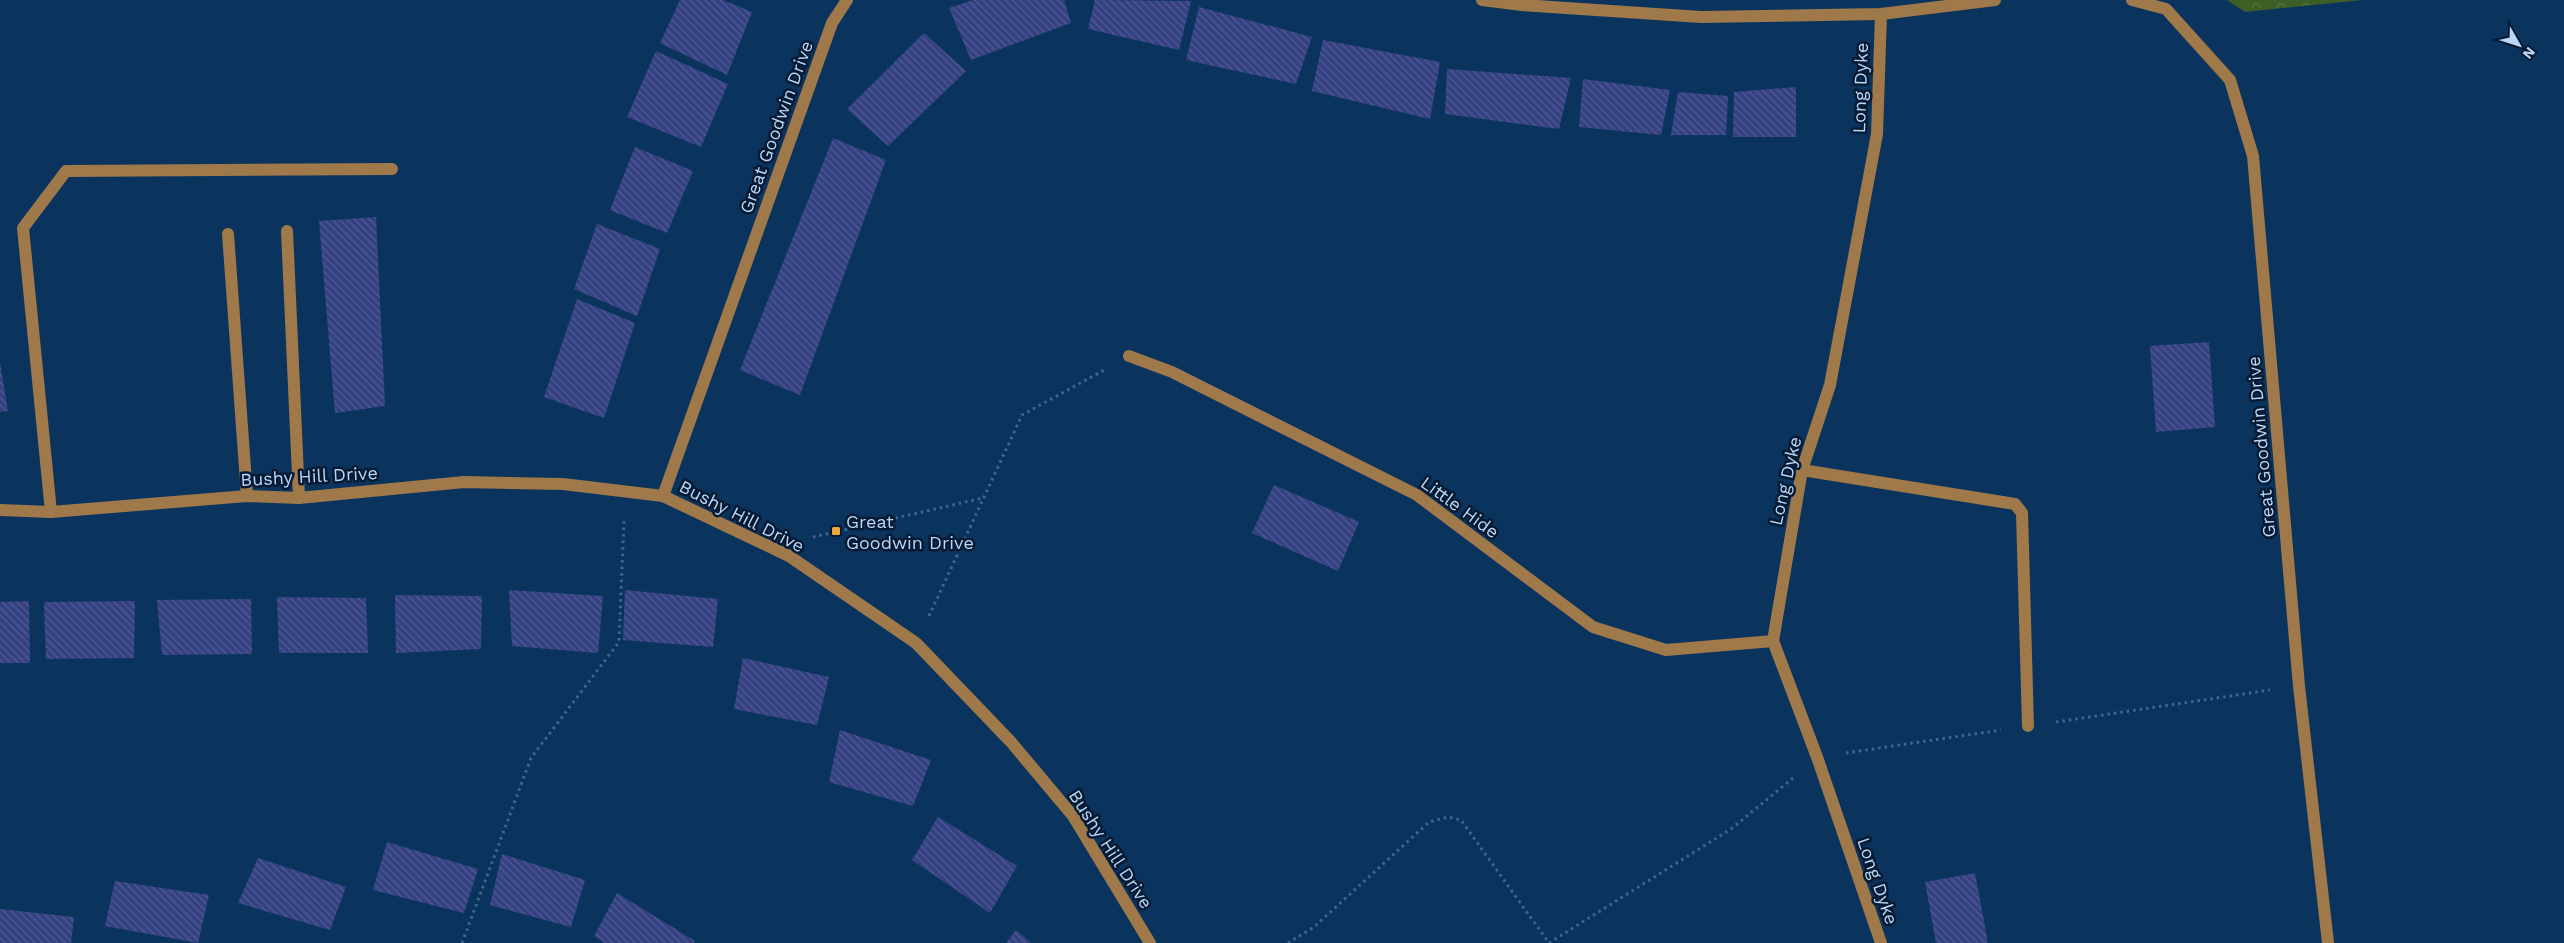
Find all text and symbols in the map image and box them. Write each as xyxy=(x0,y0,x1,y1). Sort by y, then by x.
north arrow xyxy=(2494,20,2544,70)
street label: Great Goodwin Drive xyxy=(735,38,817,216)
street label: Long Dyke xyxy=(1848,42,1872,134)
text: N xyxy=(2520,44,2539,62)
street label: Great Goodwin Drive xyxy=(2243,356,2279,538)
street label: Long Dyke xyxy=(1765,435,1805,527)
street label: Bushy Hill Drive xyxy=(240,462,378,490)
street label: Little Hide xyxy=(1417,472,1503,542)
street label: Bushy Hill Drive xyxy=(676,475,808,557)
place label: Great Goodwin Drive xyxy=(846,511,974,553)
marker: Great Goodwin Drive xyxy=(830,525,842,537)
street label: Bushy Hill Drive xyxy=(1065,786,1157,912)
street label: Long Dyke xyxy=(1853,835,1903,927)

